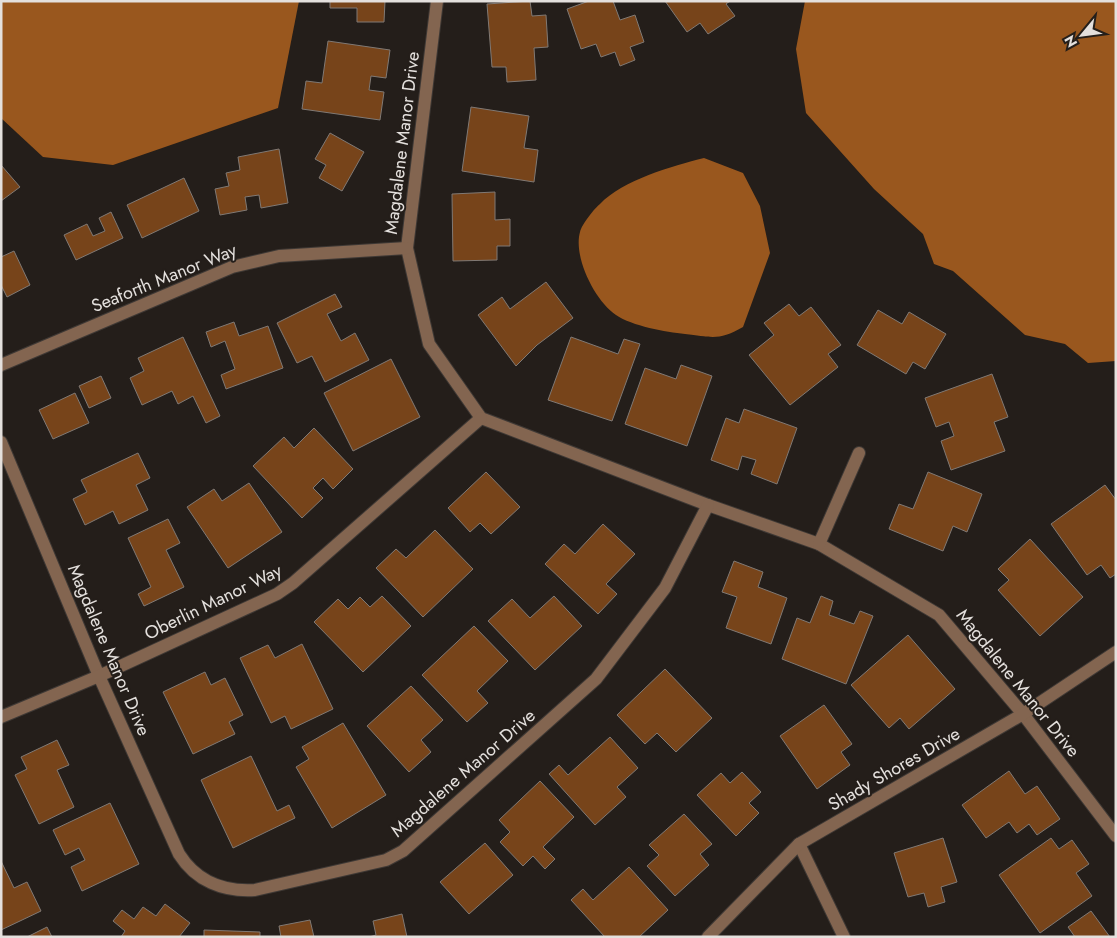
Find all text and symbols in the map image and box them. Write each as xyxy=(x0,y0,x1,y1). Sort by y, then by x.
north arrow xyxy=(1057,10,1107,60)
text: N xyxy=(1059,32,1082,51)
street label: Magdalene Manor Drive xyxy=(378,50,426,236)
street label: Seaforth Manor Way xyxy=(87,237,241,319)
street label: Oberlin Manor Way xyxy=(140,557,286,647)
street label: Magdalene Manor Drive xyxy=(61,560,157,740)
street label: Magdalene Manor Drive xyxy=(950,603,1086,763)
street label: Magdalene Manor Drive xyxy=(385,703,541,843)
street label: Shady Shores Drive xyxy=(823,721,965,817)

